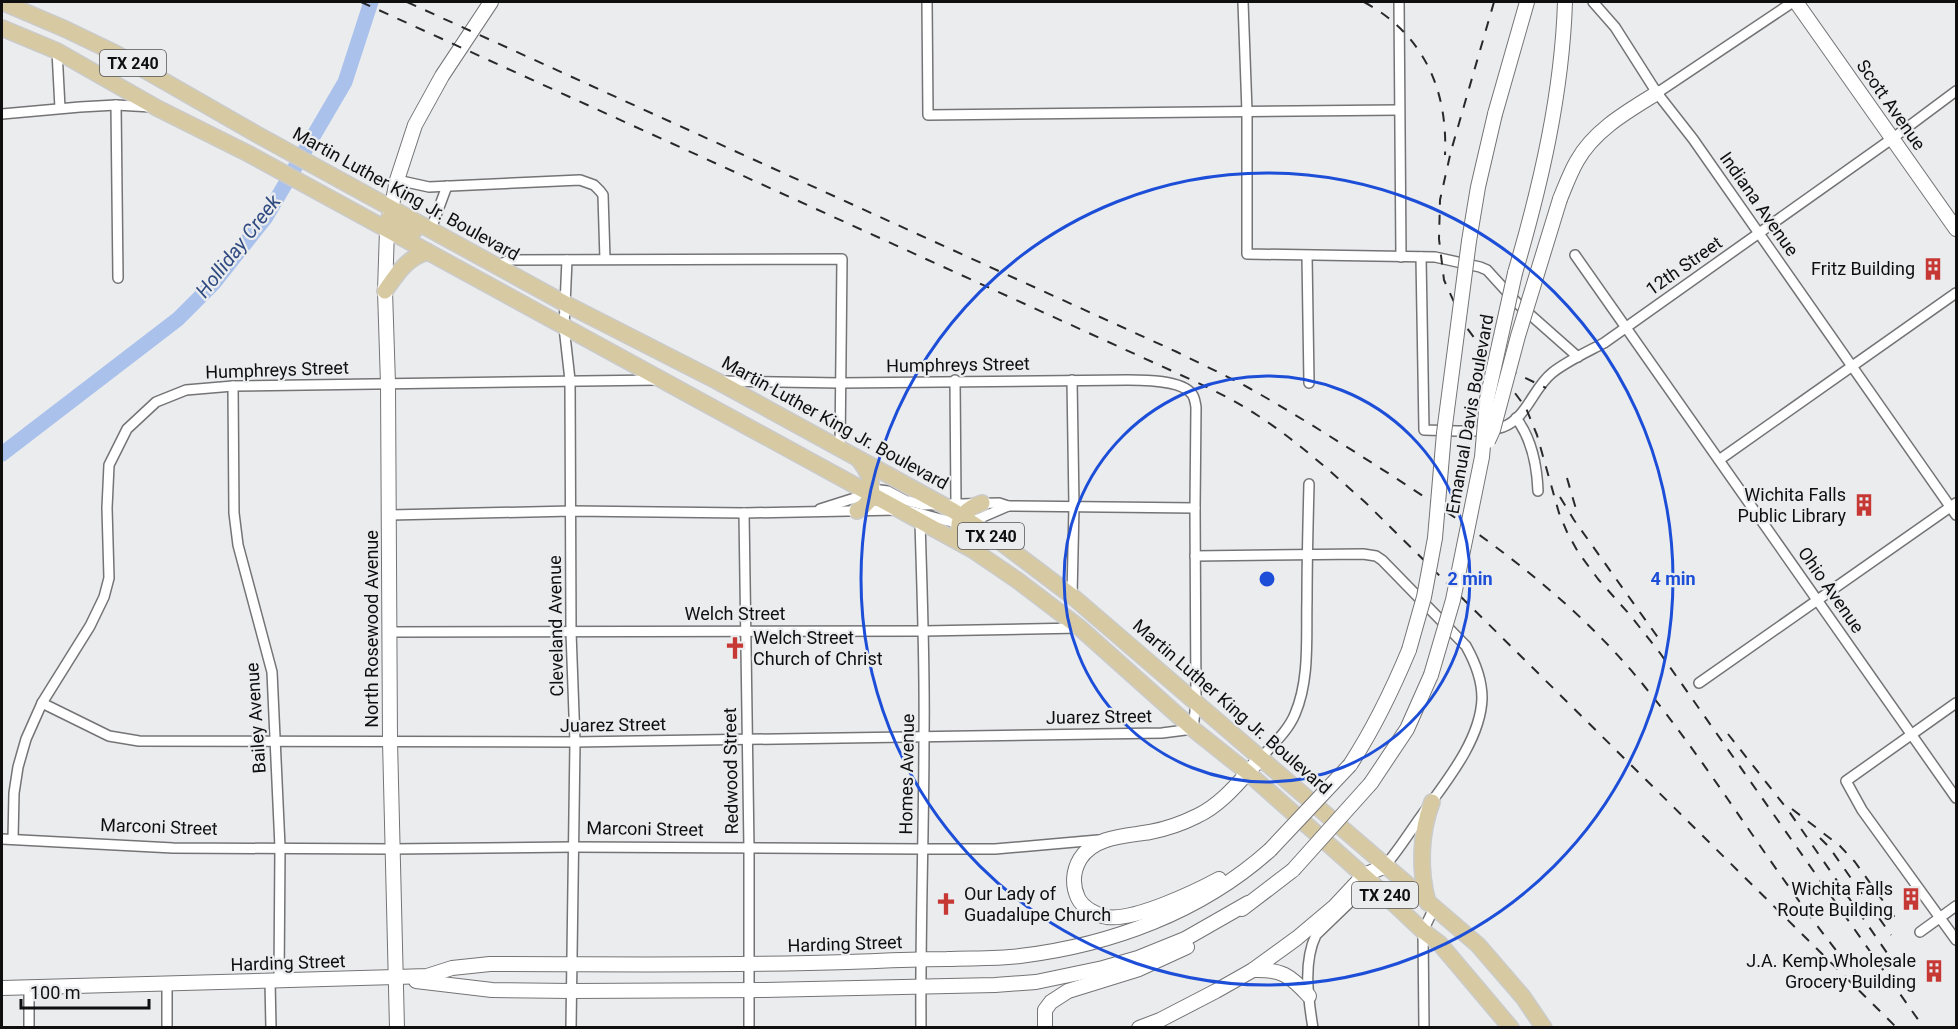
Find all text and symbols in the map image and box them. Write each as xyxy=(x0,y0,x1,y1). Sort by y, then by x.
road number: TX 240 xyxy=(100,50,166,76)
street label: Scott Avenue xyxy=(1853,55,1930,154)
street label: Martin Luther King Jr. Boulevard xyxy=(289,122,523,265)
street label: Indiana Avenue xyxy=(1716,148,1803,260)
water label: Holliday Creek xyxy=(190,189,286,302)
street label: 12th Street xyxy=(1642,232,1726,299)
building icon: Fritz Building xyxy=(1920,256,1946,282)
place label: Fritz Building xyxy=(1811,258,1915,279)
street label: Emanual Davis Boulevard xyxy=(1442,312,1497,515)
street label: Martin Luther King Jr. Boulevard xyxy=(718,351,952,494)
street label: Humphreys Street xyxy=(886,353,1030,376)
street label: Humphreys Street xyxy=(205,356,349,383)
place label: Wichita Falls Public Library xyxy=(1737,484,1846,526)
building icon: Wichita Falls Public Library xyxy=(1851,492,1877,518)
road number: TX 240 xyxy=(958,523,1024,549)
street label: North Rosewood Avenue xyxy=(361,530,382,728)
street label: Ohio Avenue xyxy=(1794,543,1869,637)
street label: Cleveland Avenue xyxy=(544,555,567,697)
text: 2 min xyxy=(1447,568,1493,589)
text: 4 min xyxy=(1650,568,1696,589)
centre of rings xyxy=(1257,569,1277,589)
street label: Welch Street xyxy=(685,603,786,624)
street label: Martin Luther King Jr. Boulevard xyxy=(1129,615,1336,798)
place label: Welch Street Church of Christ xyxy=(753,627,883,669)
church icon: Welch Street Church of Christ xyxy=(722,635,748,661)
street label: Bailey Avenue xyxy=(241,662,270,774)
street label: Juarez Street xyxy=(1046,705,1152,728)
street label: Redwood Street xyxy=(719,707,742,835)
street label: Juarez Street xyxy=(560,713,666,736)
street label: Homes Avenue xyxy=(895,713,918,835)
street label: Marconi Street xyxy=(100,814,218,839)
street label: Marconi Street xyxy=(586,817,704,840)
place label: Wichita Falls Route Building xyxy=(1777,878,1893,920)
road number: TX 240 xyxy=(1352,882,1418,908)
place label: Our Lady of Guadalupe Church xyxy=(964,883,1111,925)
building icon: Wichita Falls Route Building xyxy=(1898,886,1924,912)
church icon: Our Lady of Guadalupe Church xyxy=(933,891,959,917)
street label: Harding Street xyxy=(787,931,903,956)
street label: Harding Street xyxy=(230,950,346,975)
place label: J.A. Kemp Wholesale Grocery Building xyxy=(1746,950,1916,992)
building icon: J.A. Kemp Wholesale Grocery Building xyxy=(1921,958,1947,984)
scale bar xyxy=(21,972,148,1010)
text: 100 m xyxy=(30,982,81,1003)

